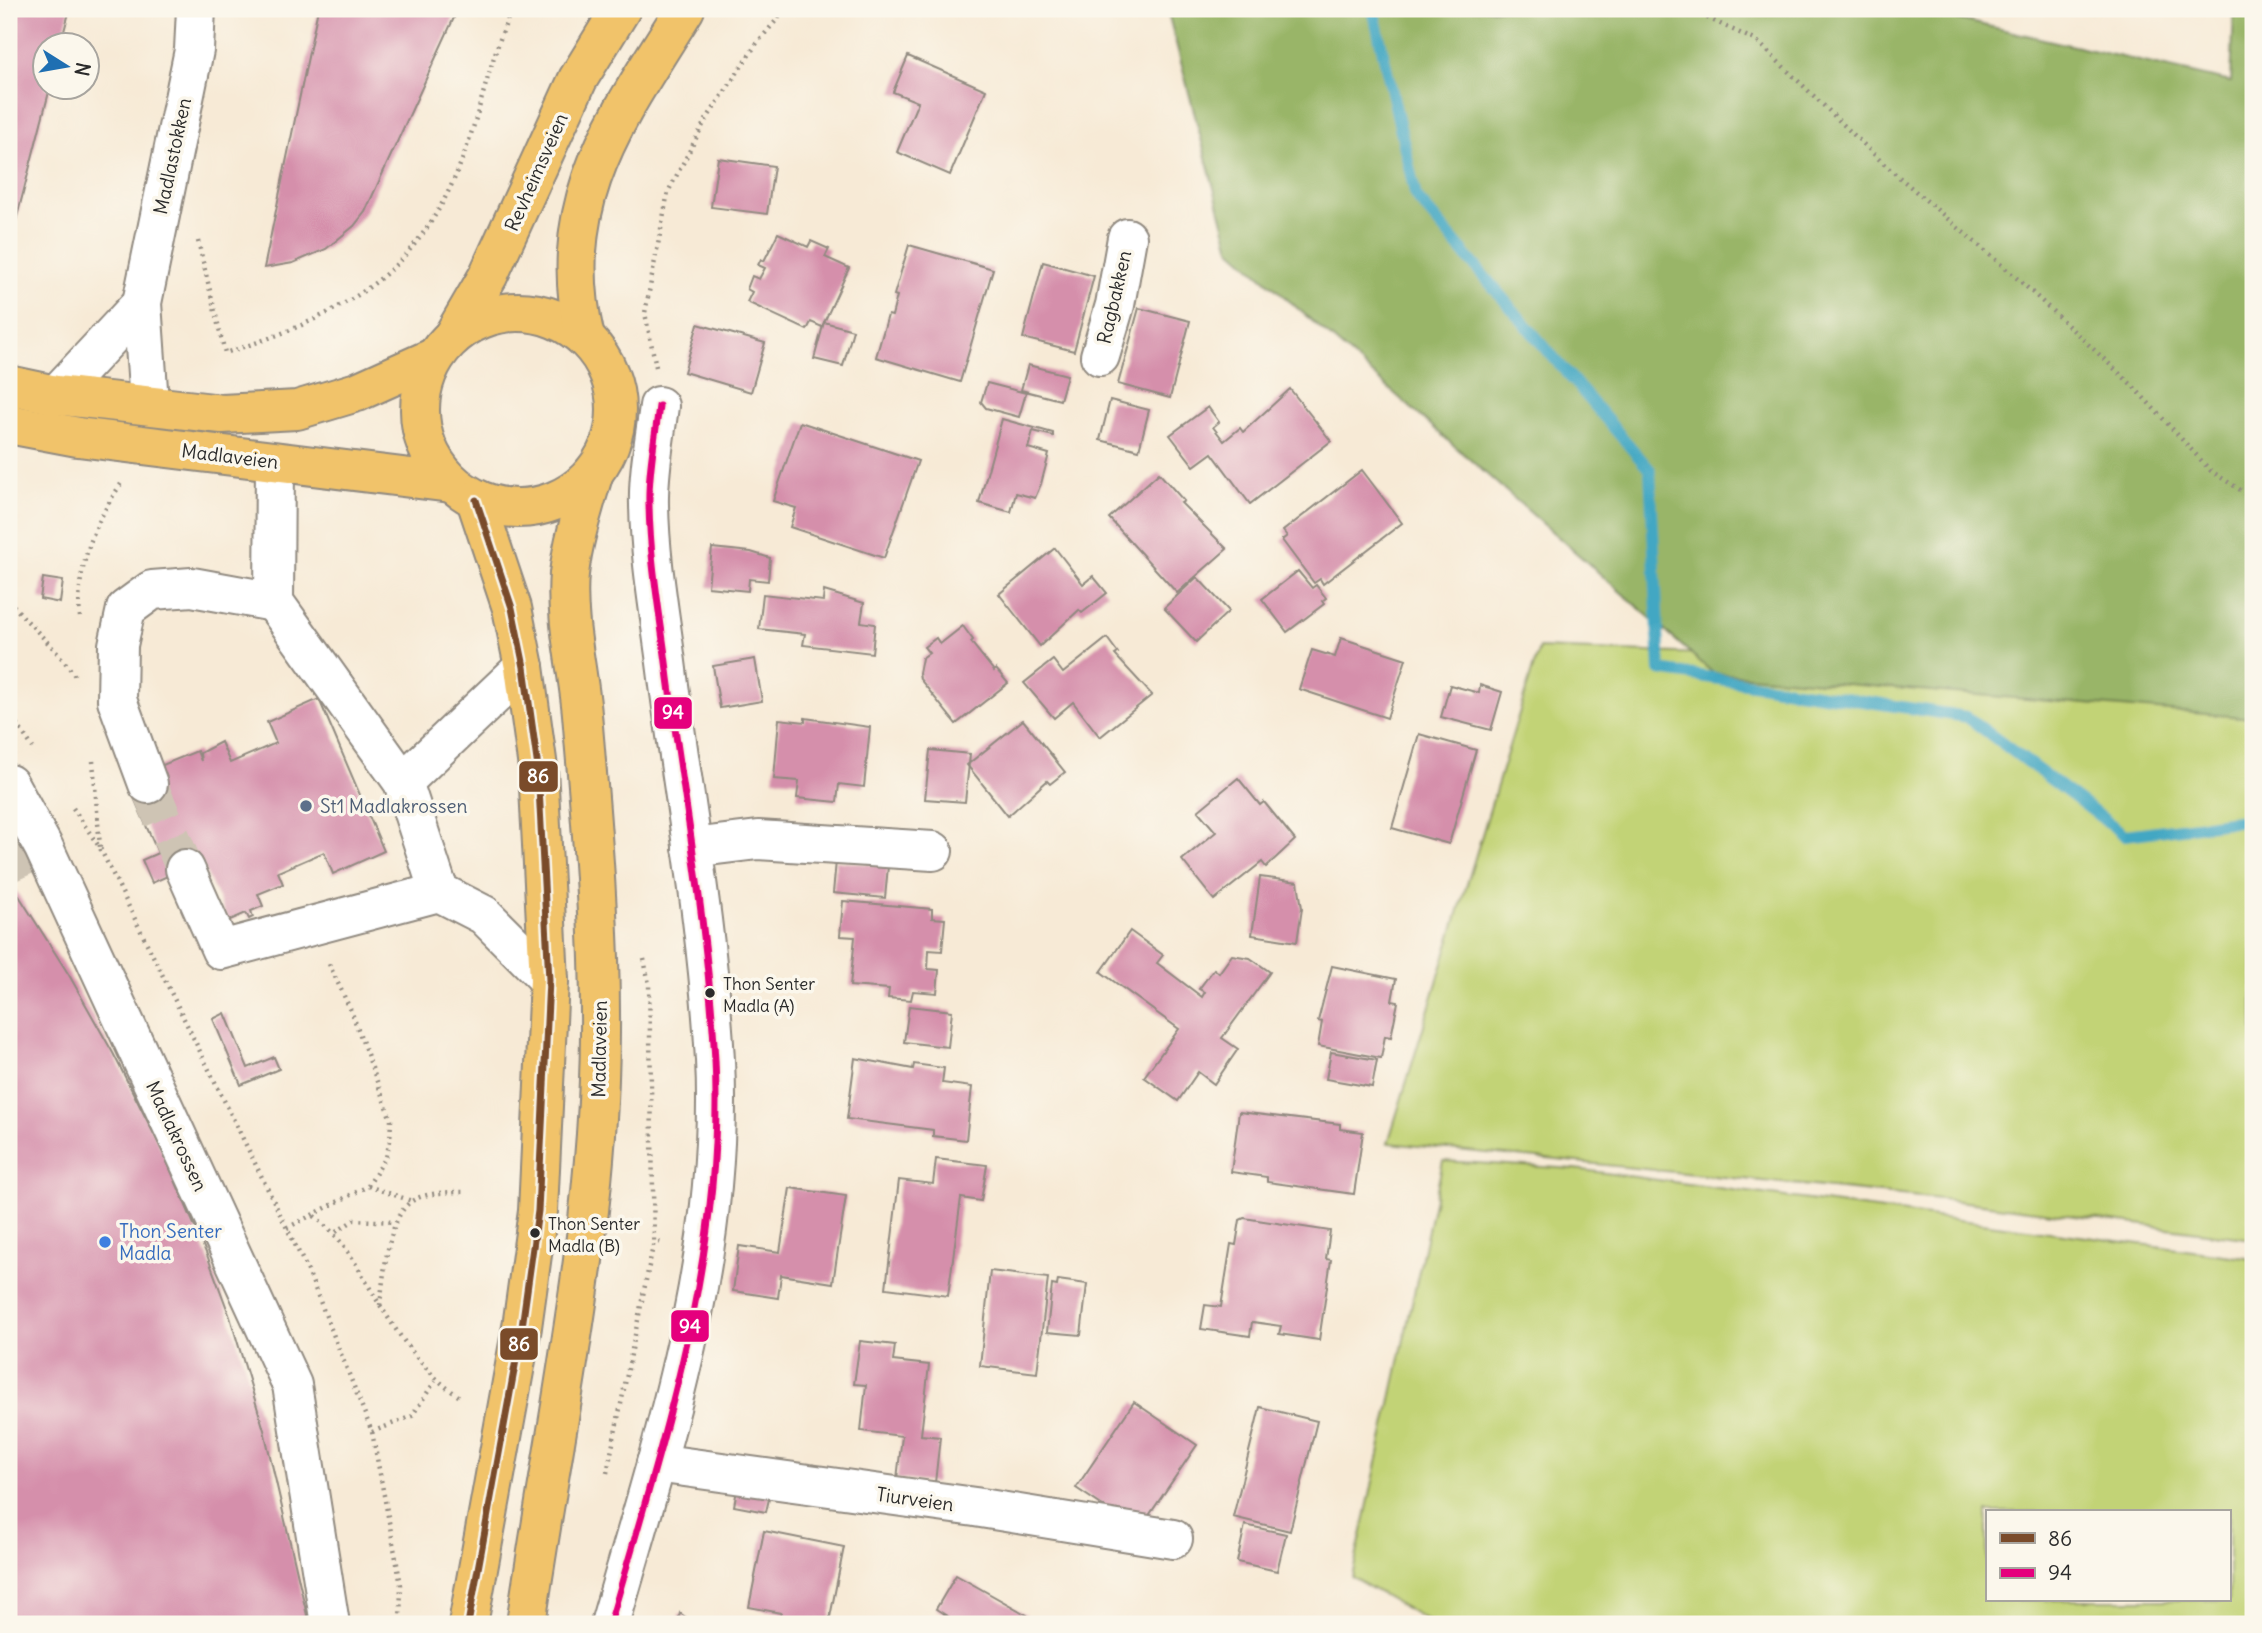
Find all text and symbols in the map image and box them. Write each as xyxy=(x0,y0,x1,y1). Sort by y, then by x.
north arrow xyxy=(32,32,102,102)
text: N xyxy=(70,61,96,78)
street label: Madlastokken xyxy=(148,96,196,216)
street label: Revheimsveien xyxy=(499,109,573,235)
street label: Ragbakken xyxy=(1092,248,1136,346)
street label: Madlaveien xyxy=(180,438,280,474)
line badge: 94 xyxy=(653,696,693,730)
text: 94 xyxy=(662,700,684,724)
line badge: 86 xyxy=(518,760,559,793)
text: 86 xyxy=(527,764,549,788)
place label: St1 Madlakrossen xyxy=(320,794,468,818)
marker: St1 Madlakrossen xyxy=(298,798,314,814)
place label: Thon Senter Madla (A) xyxy=(723,973,815,1017)
marker: Thon Senter Madla (A) xyxy=(703,986,717,1000)
street label: Madlaveien xyxy=(586,1000,612,1098)
street label: Madlakrossen xyxy=(141,1077,213,1195)
place label: Thon Senter Madla (B) xyxy=(548,1213,640,1257)
place label: Thon Senter Madla xyxy=(119,1219,222,1265)
marker: Thon Senter Madla (B) xyxy=(528,1226,542,1240)
marker: Thon Senter Madla xyxy=(97,1234,113,1250)
line badge: 94 xyxy=(670,1309,710,1343)
text: 94 xyxy=(679,1314,701,1338)
line badge: 86 xyxy=(499,1327,539,1361)
text: 86 xyxy=(508,1332,530,1356)
street label: Tiurveien xyxy=(875,1482,955,1516)
legend xyxy=(1986,1510,2230,1602)
text: 86 xyxy=(2048,1525,2072,1552)
text: 94 xyxy=(2048,1559,2072,1586)

